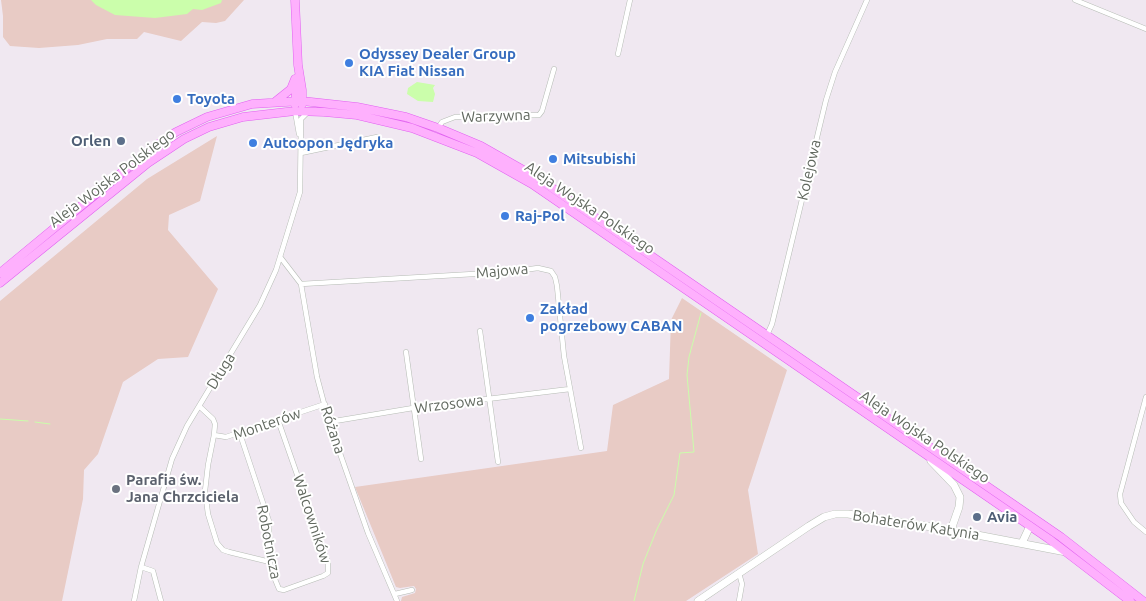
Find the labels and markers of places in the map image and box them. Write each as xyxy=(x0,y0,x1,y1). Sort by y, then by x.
place label: Odyssey Dealer Group KIA Fiat Nissan xyxy=(359,45,516,80)
marker: Odyssey Dealer Group KIA Fiat Nissan xyxy=(343,57,355,69)
place label: Toyota xyxy=(187,90,235,108)
marker: Toyota xyxy=(171,93,183,105)
place label: Orlen xyxy=(71,132,111,150)
place label: Autoopon Jędryka xyxy=(263,134,393,152)
marker: Orlen xyxy=(115,135,127,147)
marker: Autoopon Jędryka xyxy=(247,137,259,149)
place label: Mitsubishi xyxy=(563,150,636,168)
marker: Mitsubishi xyxy=(547,153,559,165)
place label: Raj-Pol xyxy=(515,207,565,225)
marker: Raj-Pol xyxy=(499,210,511,222)
place label: Zakład pogrzebowy CABAN xyxy=(540,300,682,335)
marker: Zakład pogrzebowy CABAN xyxy=(524,312,536,324)
place label: Parafia św. Jana Chrzciciela xyxy=(126,471,239,506)
marker: Parafia św. Jana Chrzciciela xyxy=(110,483,122,495)
place label: Avia xyxy=(987,508,1017,526)
marker: Avia xyxy=(971,511,983,523)

